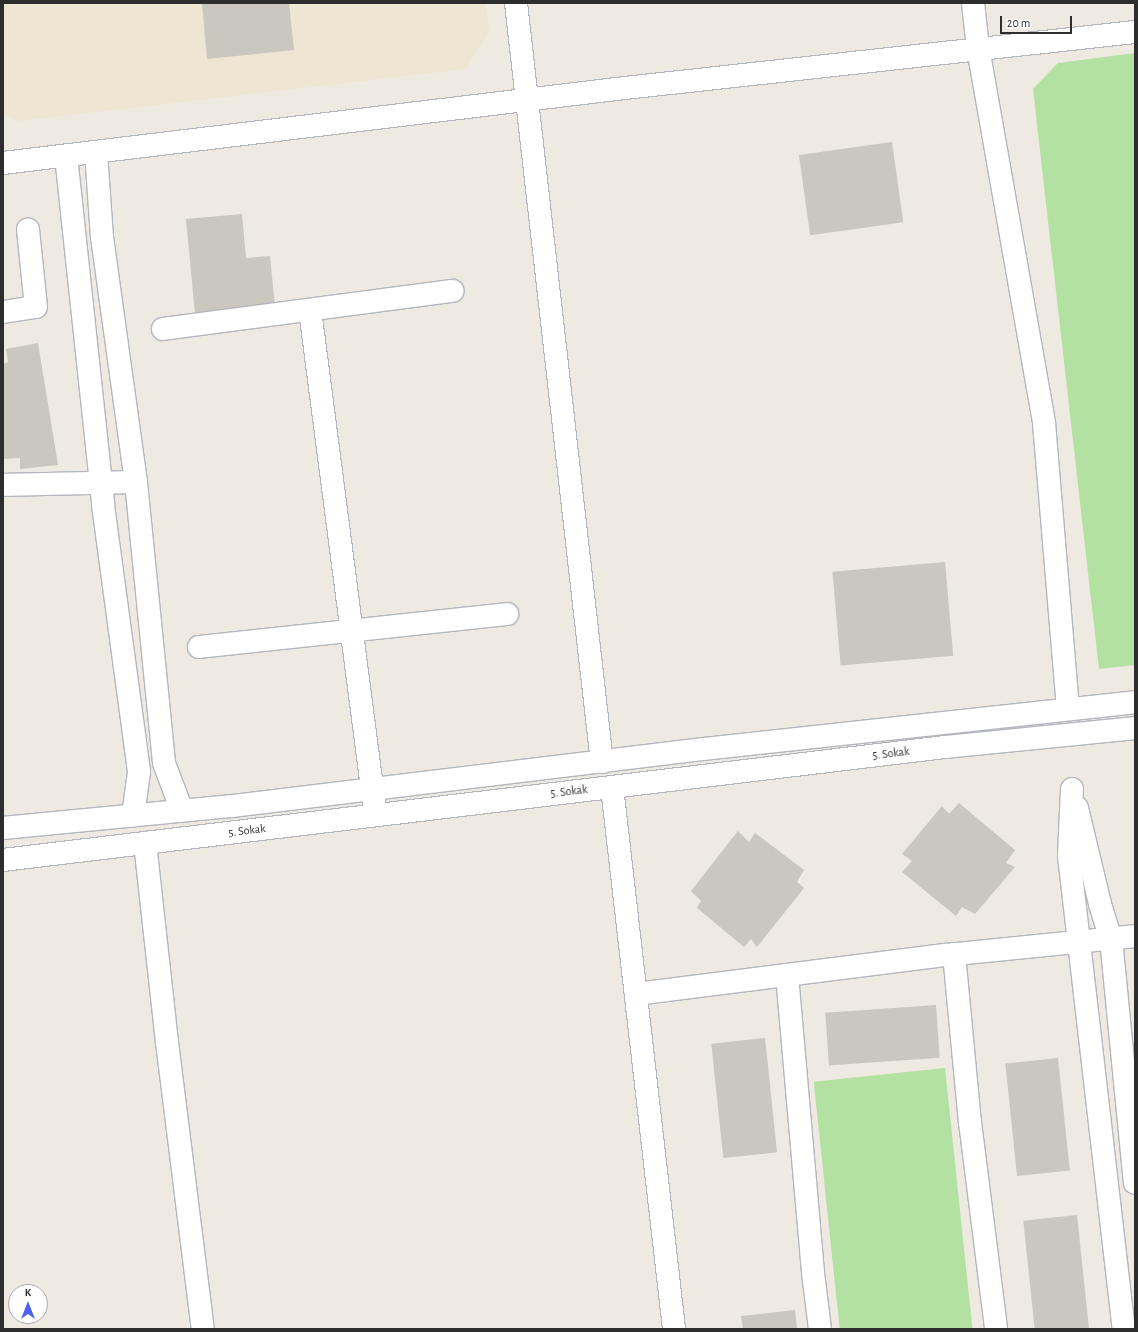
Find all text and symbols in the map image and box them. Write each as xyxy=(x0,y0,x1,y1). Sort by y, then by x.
scale bar xyxy=(1002,8,1074,34)
text: 20 m xyxy=(1007,17,1030,29)
street label: 5. Sokak xyxy=(872,745,910,763)
street label: 5. Sokak xyxy=(550,783,588,801)
street label: 5. Sokak xyxy=(228,822,266,840)
north arrow xyxy=(8,1284,48,1324)
text: K xyxy=(25,1287,31,1298)

